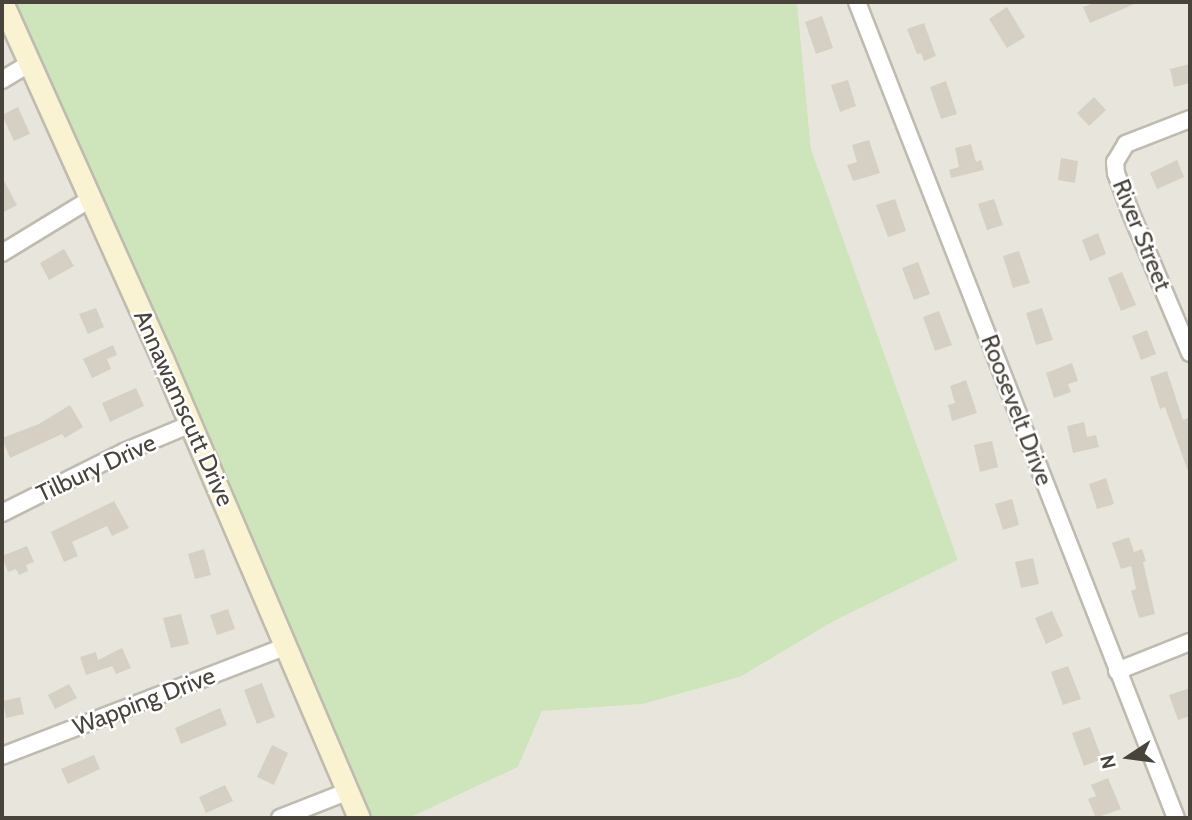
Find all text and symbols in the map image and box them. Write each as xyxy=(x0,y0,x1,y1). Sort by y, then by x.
street label: River Street xyxy=(1107,175,1177,295)
street label: Annawamscutt Drive xyxy=(128,306,240,510)
street label: Roosevelt Drive xyxy=(975,330,1059,490)
street label: Tilbury Drive xyxy=(32,428,160,508)
street label: Wapping Drive xyxy=(69,661,219,741)
north arrow xyxy=(1094,722,1164,792)
text: N xyxy=(1095,753,1121,771)

